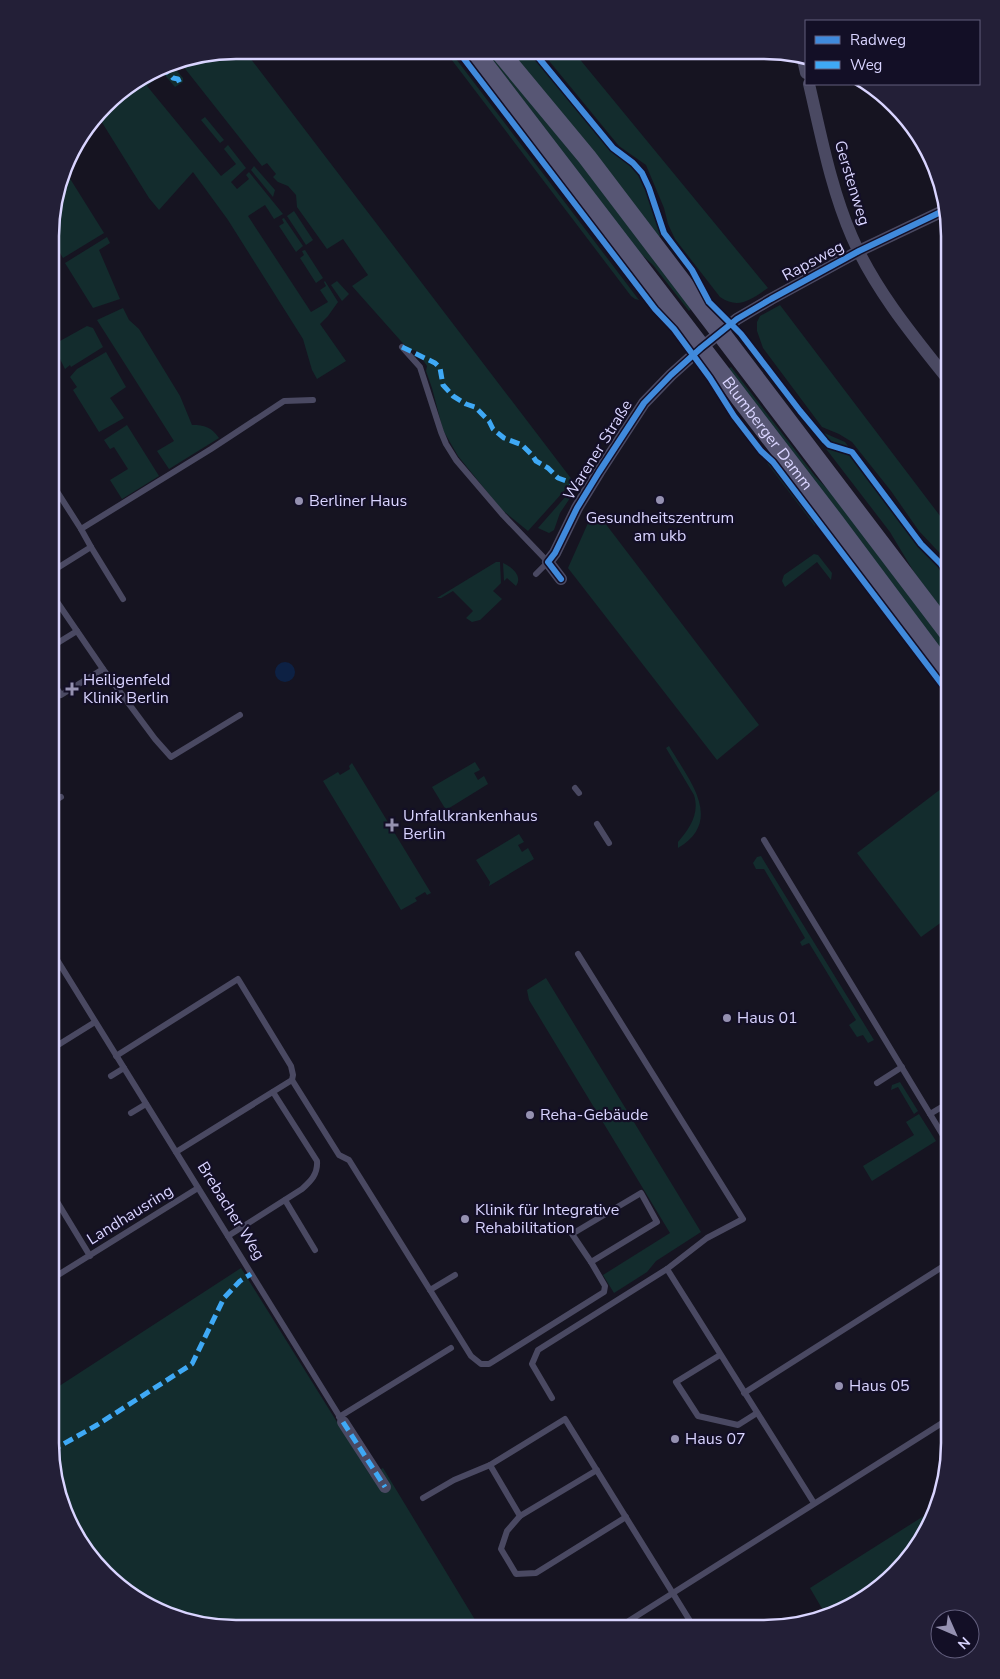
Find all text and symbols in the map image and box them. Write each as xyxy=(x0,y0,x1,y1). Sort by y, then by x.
legend xyxy=(805,20,980,85)
text: Radweg xyxy=(850,30,906,50)
text: Weg xyxy=(850,55,882,75)
street label: Gerstenweg xyxy=(829,138,875,228)
street label: Rapsweg xyxy=(778,236,848,286)
street label: Blumberger Damm xyxy=(717,372,818,495)
street label: Warener Straße xyxy=(558,396,638,504)
place label: Berliner Haus xyxy=(309,490,407,512)
marker: Gesundheitszentrum am ukb xyxy=(654,494,666,506)
marker: Berliner Haus xyxy=(293,495,305,507)
place label: Gesundheitszentrum am ukb xyxy=(586,507,734,547)
place label: Heiligenfeld Klinik Berlin xyxy=(83,669,170,709)
marker: Heiligenfeld Klinik Berlin xyxy=(65,682,79,696)
place label: Unfallkrankenhaus Berlin xyxy=(403,805,538,845)
marker: Unfallkrankenhaus Berlin xyxy=(385,818,399,832)
place label: Haus 01 xyxy=(737,1007,798,1029)
marker: Haus 01 xyxy=(721,1012,733,1024)
place label: Reha-Gebäude xyxy=(540,1104,648,1126)
marker: Reha-Gebäude xyxy=(524,1109,536,1121)
street label: Brebacher Weg xyxy=(192,1158,270,1264)
street label: Landhausring xyxy=(83,1180,177,1250)
place label: Klinik für Integrative Rehabilitation xyxy=(475,1199,619,1239)
marker: Klinik für Integrative Rehabilitation xyxy=(459,1213,471,1225)
place label: Haus 05 xyxy=(849,1375,910,1397)
marker: Haus 05 xyxy=(833,1380,845,1392)
place label: Haus 07 xyxy=(685,1428,746,1450)
marker: Haus 07 xyxy=(669,1433,681,1445)
north arrow xyxy=(930,1609,980,1659)
text: N xyxy=(953,1632,974,1653)

